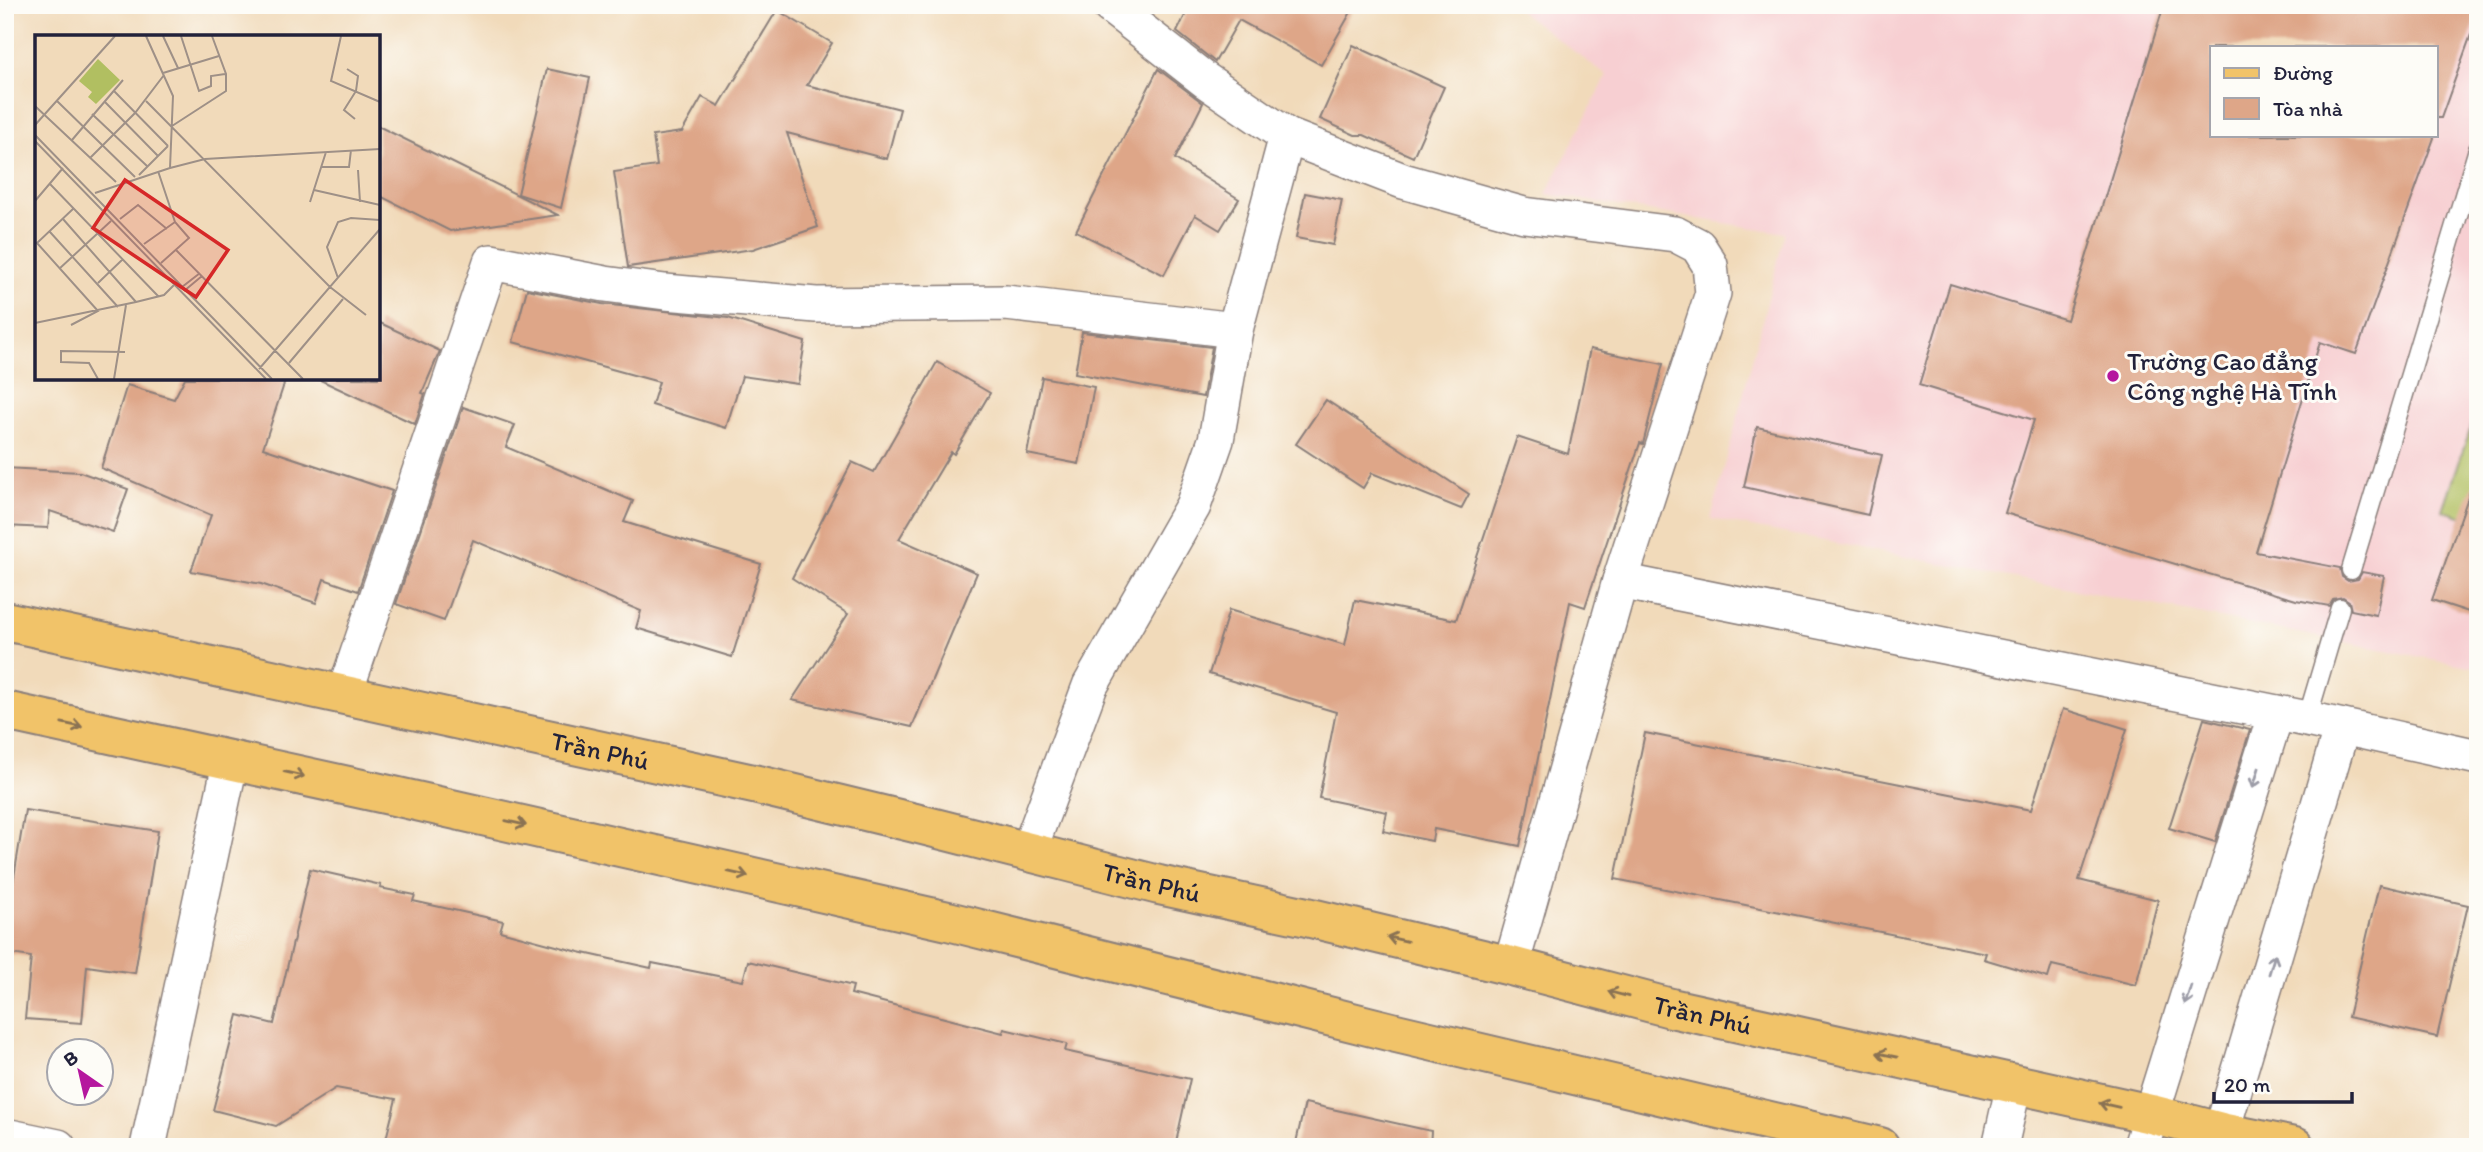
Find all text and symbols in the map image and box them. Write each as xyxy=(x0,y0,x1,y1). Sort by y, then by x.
inset map xyxy=(35,35,380,380)
legend xyxy=(2210,46,2438,136)
text: Đường xyxy=(2273,60,2333,85)
text: Tòa nhà xyxy=(2273,96,2343,121)
place label: Trường Cao đẳng Công nghệ Hà Tĩnh xyxy=(2127,345,2337,407)
marker: Trường Cao đẳng Công nghệ Hà Tĩnh xyxy=(2105,368,2121,384)
one-way arrow xyxy=(60,719,83,733)
street label: Trần Phú xyxy=(548,724,652,777)
one-way arrow xyxy=(282,767,305,781)
one-way arrow xyxy=(2249,767,2262,789)
one-way arrow xyxy=(504,817,527,831)
street label: Trần Phú xyxy=(1099,855,1203,909)
one-way arrow xyxy=(726,868,749,881)
one-way arrow xyxy=(1386,932,1409,945)
one-way arrow xyxy=(2266,953,2279,975)
one-way arrow xyxy=(2181,984,2194,1006)
one-way arrow xyxy=(1607,987,1629,1000)
street label: Trần Phú xyxy=(1650,988,1755,1041)
north arrow xyxy=(46,1036,116,1106)
text: B xyxy=(59,1045,82,1071)
one-way arrow xyxy=(1876,1047,1899,1061)
scale bar xyxy=(2214,1061,2352,1105)
text: 20 m xyxy=(2224,1072,2271,1097)
one-way arrow xyxy=(2098,1097,2121,1111)

